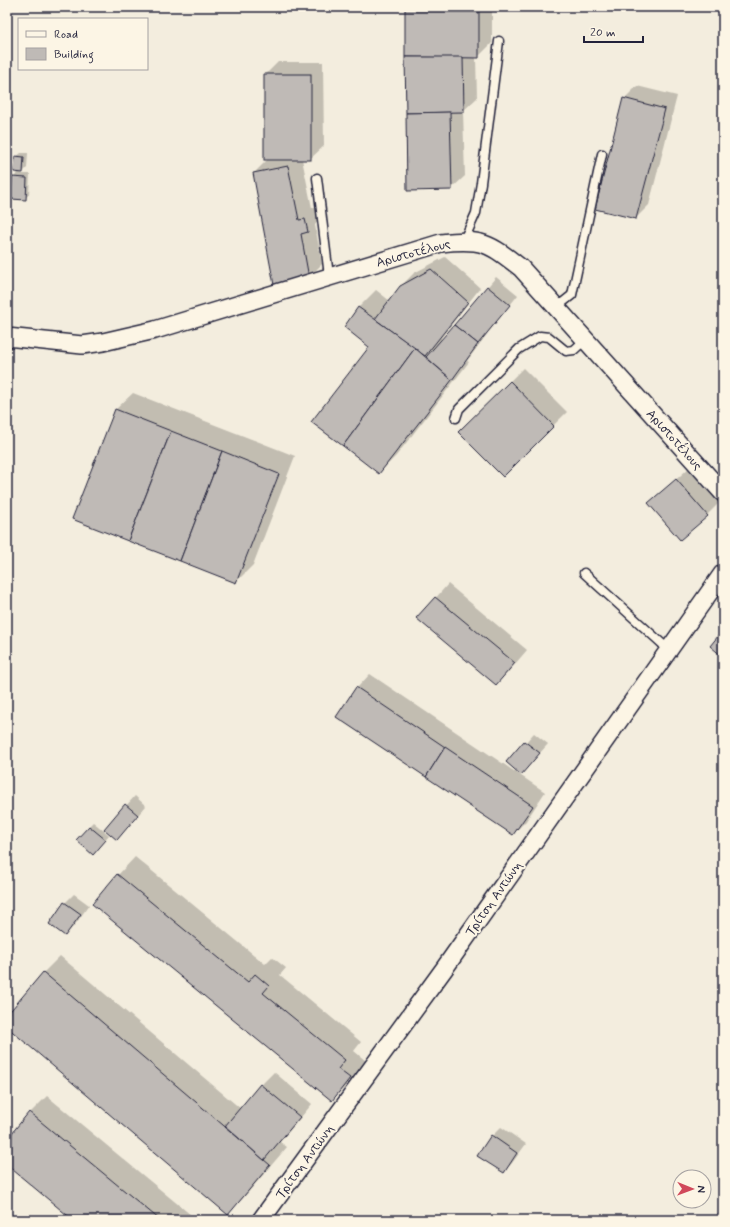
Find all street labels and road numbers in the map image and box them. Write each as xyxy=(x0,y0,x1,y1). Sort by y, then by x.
street label: Αριστοτέλους xyxy=(374,235,453,272)
street label: Αριστοτέλους xyxy=(642,406,706,474)
street label: Τρίτση Αντώνη xyxy=(462,858,527,940)
street label: Τρίτση Αντώνη xyxy=(272,1121,338,1203)

